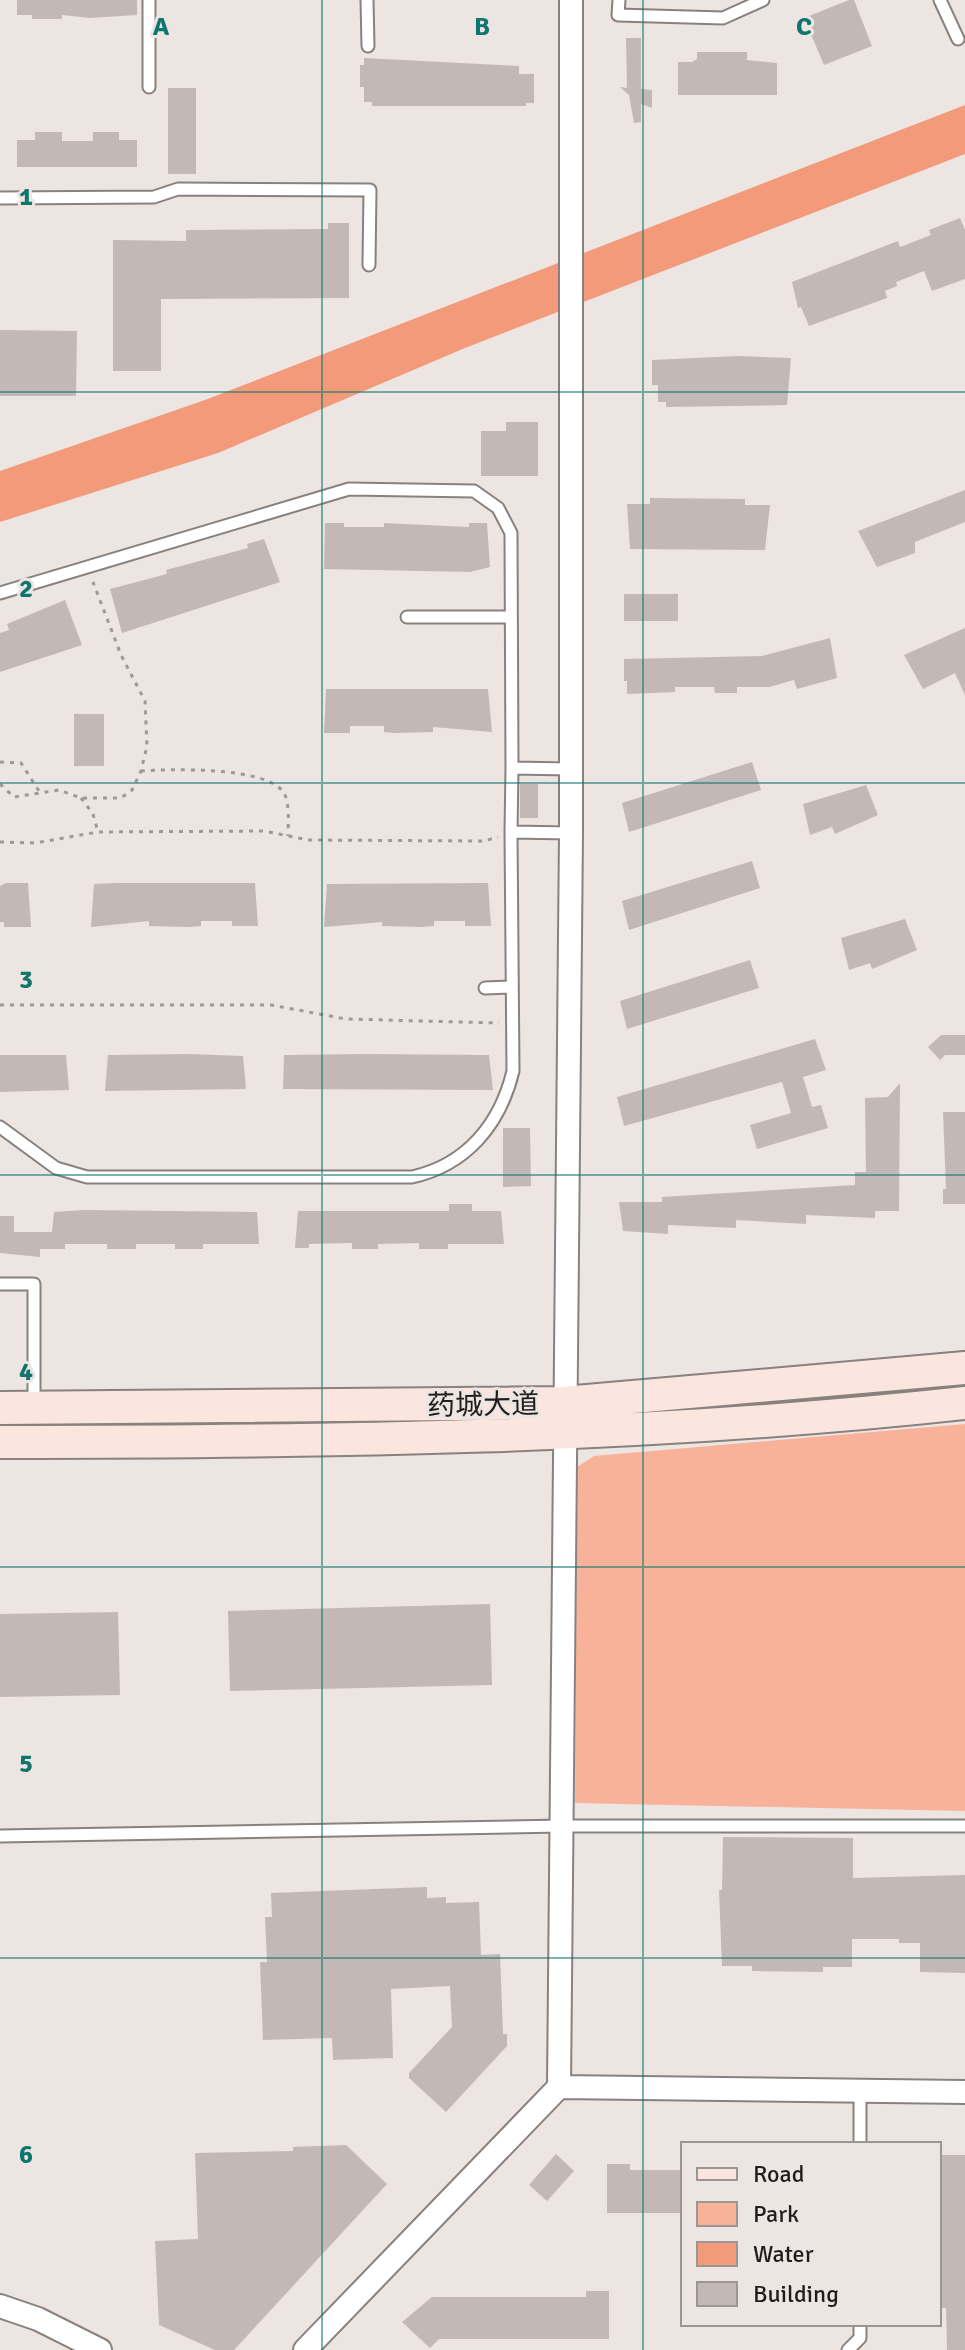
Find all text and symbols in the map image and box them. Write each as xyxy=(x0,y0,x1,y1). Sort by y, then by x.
text: A xyxy=(153,11,170,43)
text: B xyxy=(474,11,490,43)
text: C xyxy=(796,11,812,43)
text: 1 xyxy=(19,181,33,213)
text: 2 xyxy=(19,573,33,605)
text: 3 xyxy=(19,964,33,996)
text: 4 xyxy=(19,1356,33,1388)
street label: 药城大道 xyxy=(427,1387,539,1423)
text: 5 xyxy=(19,1748,33,1780)
text: 6 xyxy=(19,2139,33,2171)
legend xyxy=(681,2142,941,2326)
text: Road xyxy=(753,2159,804,2189)
text: Park xyxy=(753,2199,799,2229)
text: Water xyxy=(753,2239,814,2269)
text: Building xyxy=(753,2279,839,2309)

